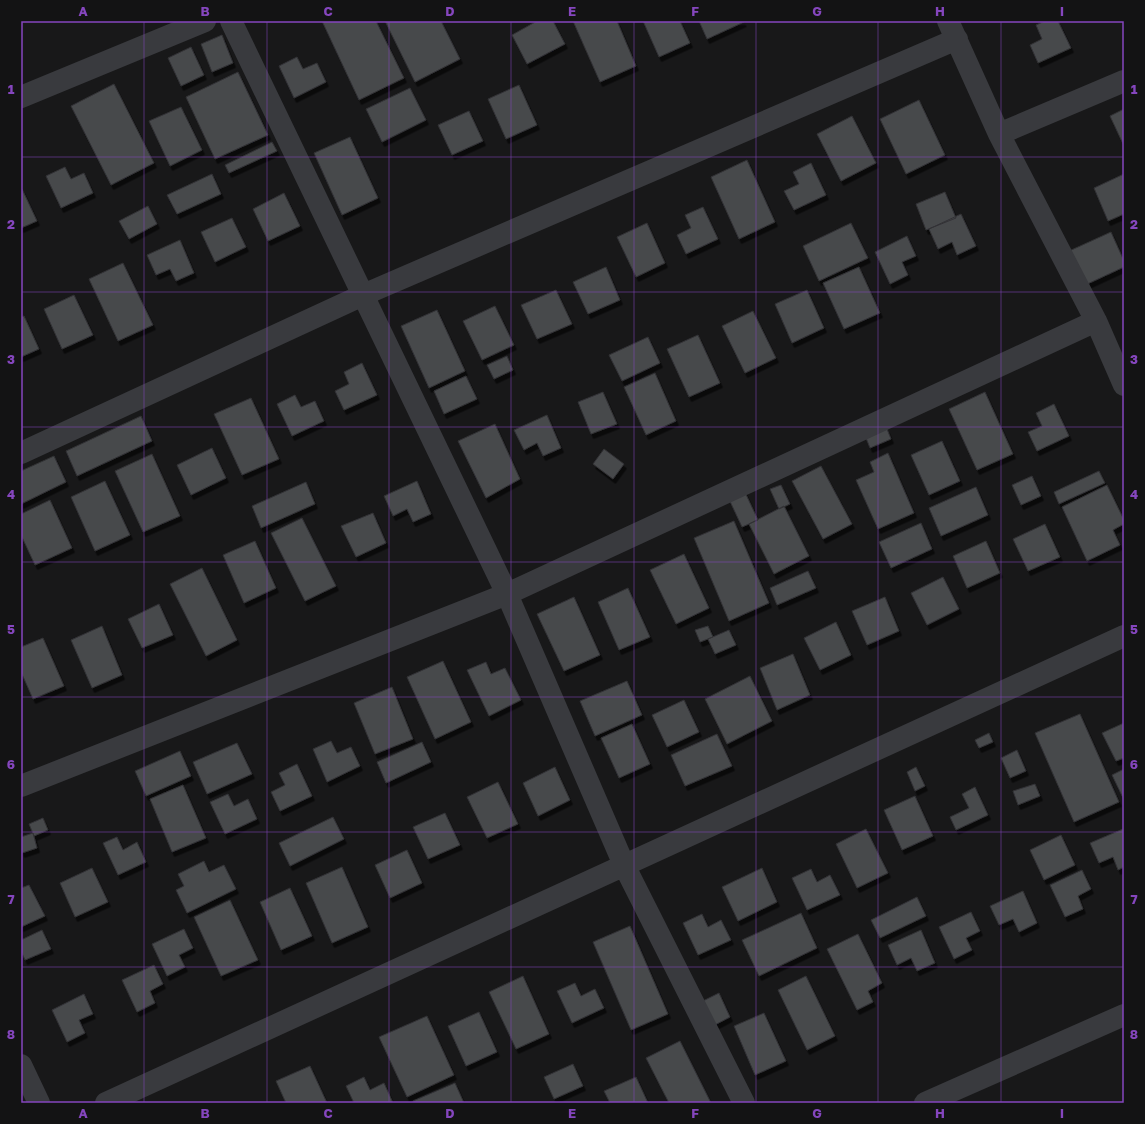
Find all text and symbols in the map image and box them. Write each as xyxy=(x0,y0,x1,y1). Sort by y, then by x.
text: A xyxy=(78,3,88,19)
text: B xyxy=(200,3,210,19)
text: C xyxy=(323,3,333,19)
text: D xyxy=(445,3,455,19)
text: E xyxy=(568,3,576,19)
text: F xyxy=(691,3,699,19)
text: G xyxy=(812,3,822,19)
text: H xyxy=(935,3,945,19)
text: I xyxy=(1060,3,1064,19)
text: 1 xyxy=(8,81,15,97)
text: 1 xyxy=(1131,81,1138,97)
text: 2 xyxy=(7,216,15,232)
text: 2 xyxy=(1130,216,1138,232)
text: 3 xyxy=(7,351,15,367)
text: 3 xyxy=(1130,351,1138,367)
text: 4 xyxy=(7,486,15,502)
text: 4 xyxy=(1130,486,1138,502)
text: 5 xyxy=(7,621,15,637)
text: 5 xyxy=(1130,621,1138,637)
text: 6 xyxy=(7,756,15,772)
text: 6 xyxy=(1130,756,1138,772)
text: 7 xyxy=(7,891,15,907)
text: 7 xyxy=(1130,891,1138,907)
text: 8 xyxy=(7,1026,15,1042)
text: 8 xyxy=(1130,1026,1138,1042)
text: A xyxy=(78,1105,88,1121)
text: B xyxy=(200,1105,210,1121)
text: C xyxy=(323,1105,333,1121)
text: D xyxy=(445,1105,455,1121)
text: E xyxy=(568,1105,576,1121)
text: F xyxy=(691,1105,699,1121)
text: G xyxy=(812,1105,822,1121)
text: H xyxy=(935,1105,945,1121)
text: I xyxy=(1060,1105,1064,1121)

